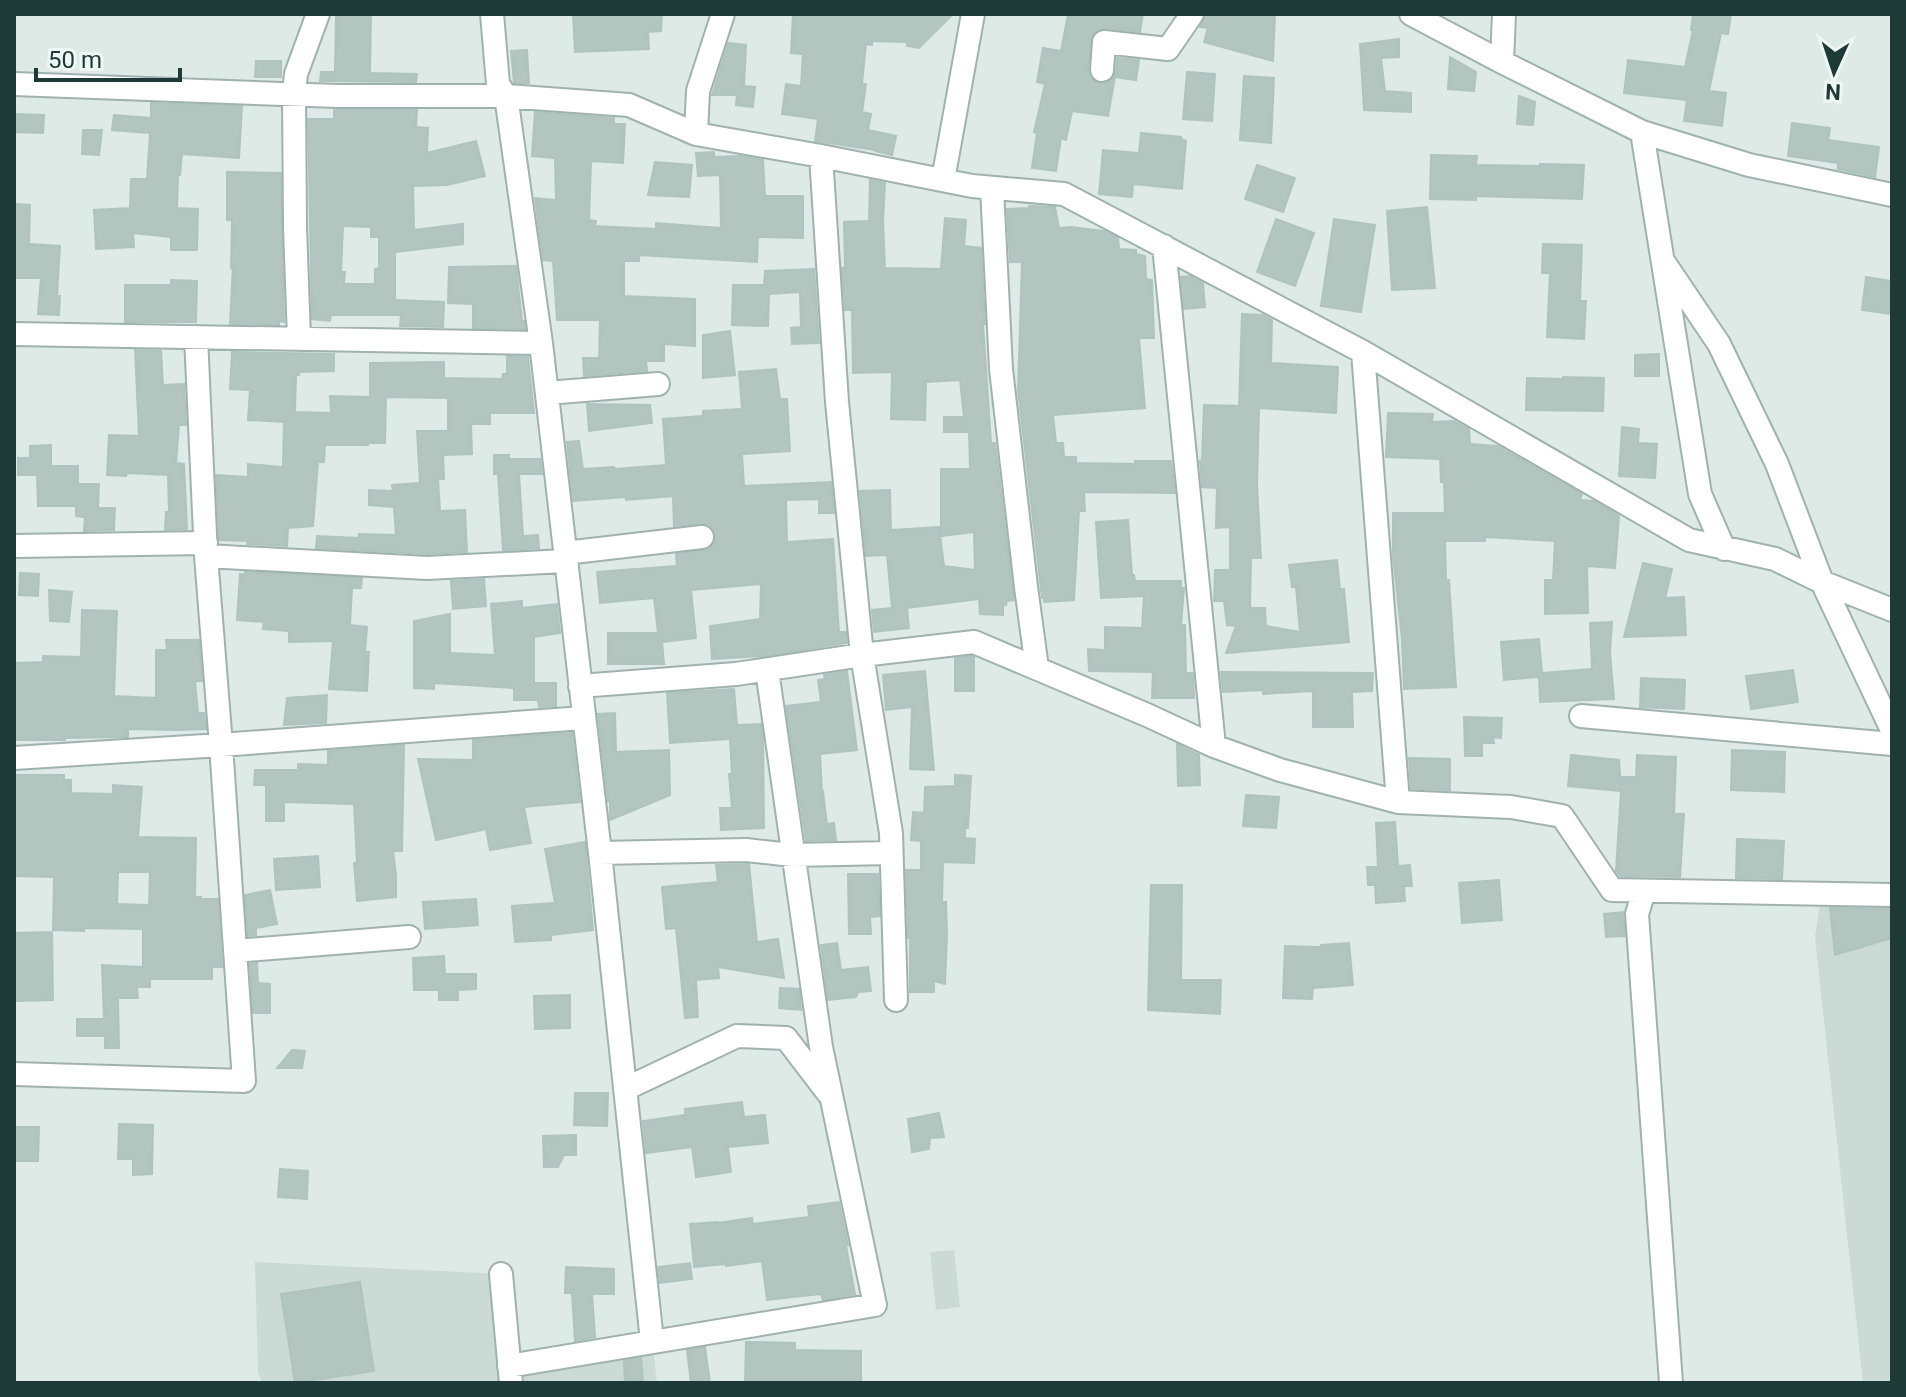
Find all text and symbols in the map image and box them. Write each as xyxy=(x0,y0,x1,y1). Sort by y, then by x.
scale bar xyxy=(36,32,180,82)
north arrow xyxy=(1794,32,1874,112)
text: 50 m xyxy=(48,46,102,74)
text: N xyxy=(1825,79,1841,104)

